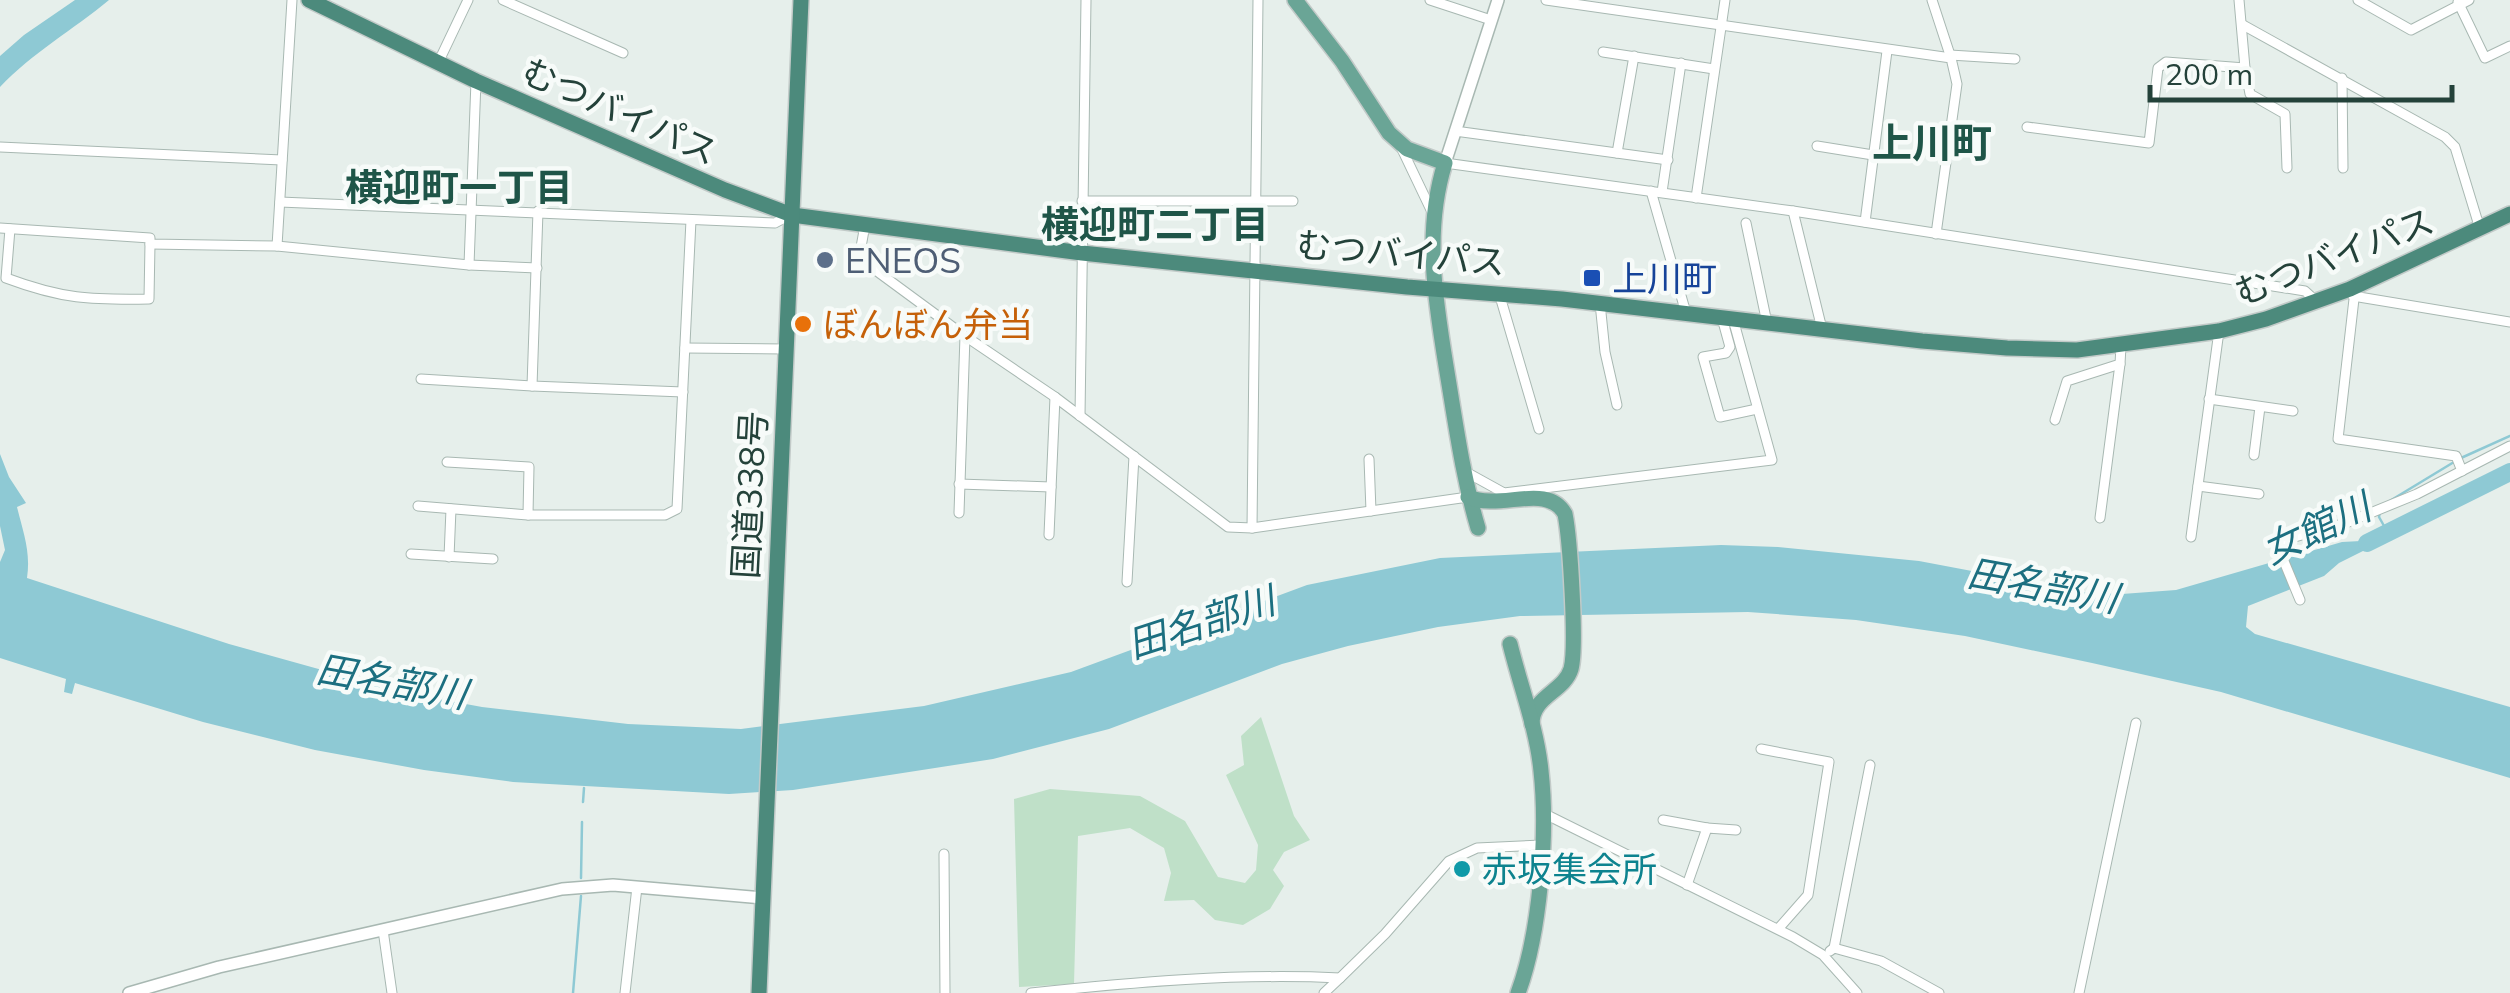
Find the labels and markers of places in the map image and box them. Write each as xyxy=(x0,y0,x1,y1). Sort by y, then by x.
place label: ENEOS xyxy=(845,238,961,282)
marker: ENEOS xyxy=(814,249,836,271)
place label: 上川町 xyxy=(1612,256,1717,300)
marker: 上川町 xyxy=(1581,267,1603,289)
place label: ぼんぼん弁当 xyxy=(823,302,1033,346)
marker: ぼんぼん弁当 xyxy=(792,313,814,335)
place label: 赤坂集会所 xyxy=(1482,847,1657,891)
marker: 赤坂集会所 xyxy=(1451,858,1473,880)

